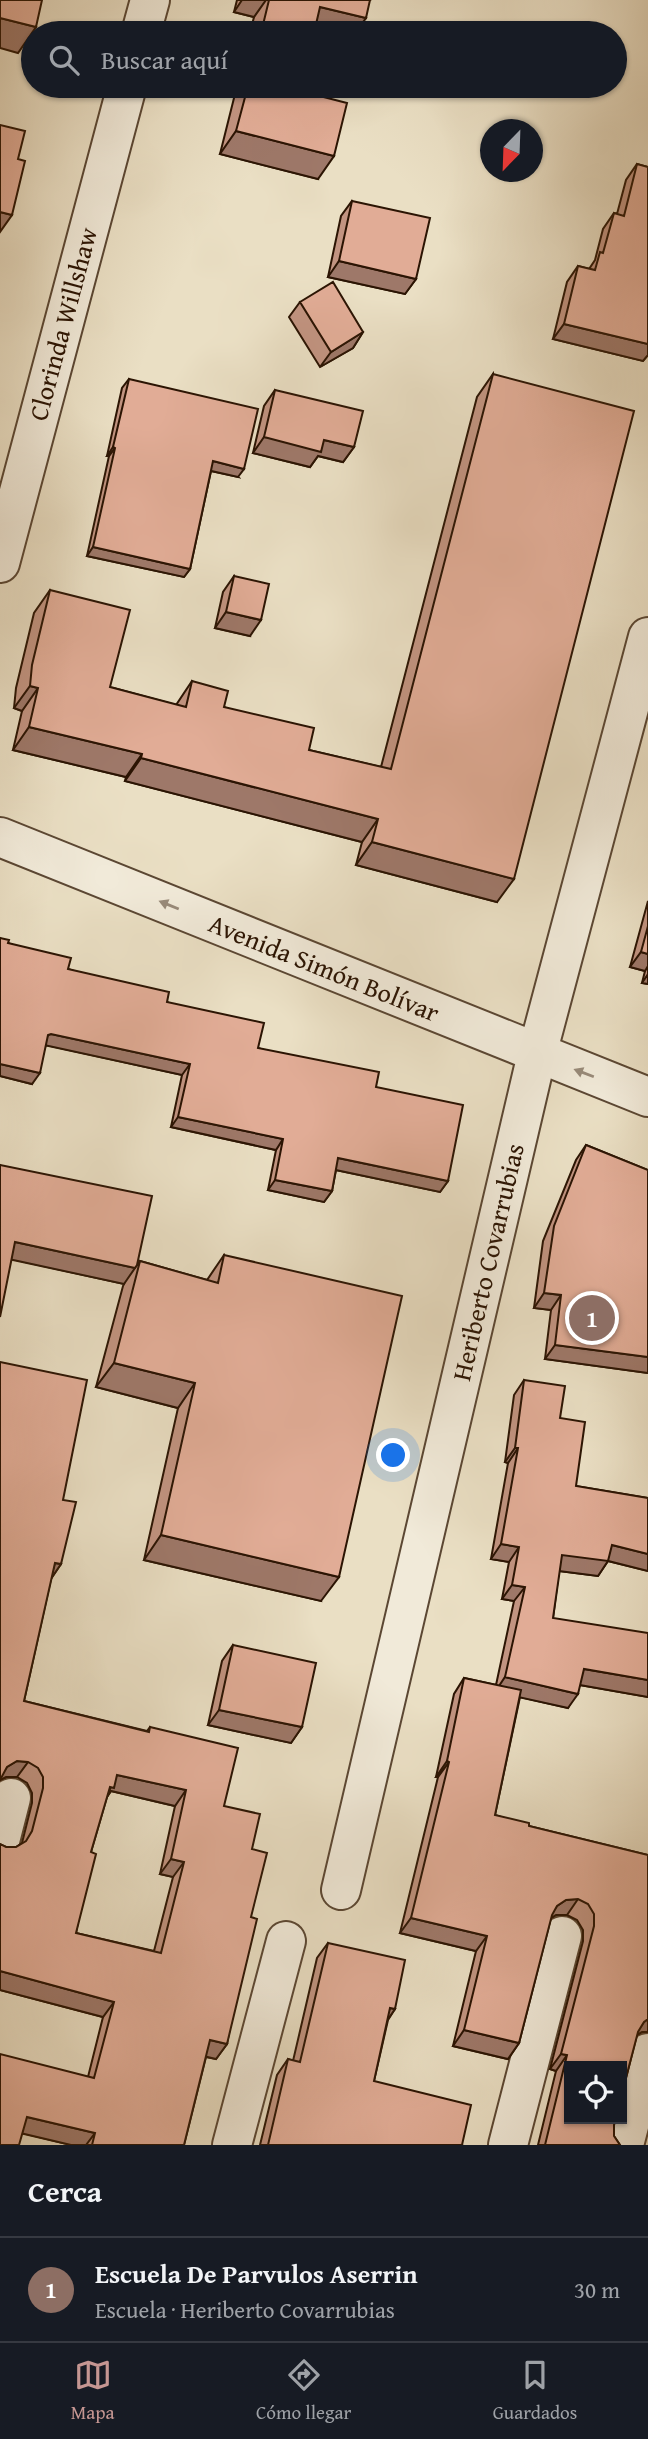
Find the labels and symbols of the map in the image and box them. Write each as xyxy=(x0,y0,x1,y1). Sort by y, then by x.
north arrow xyxy=(480,119,543,182)
street label: Clorinda Willshaw xyxy=(18,222,107,425)
one-way arrow xyxy=(158,900,179,911)
street label: Avenida Simón Bolívar xyxy=(203,903,446,1032)
one-way arrow xyxy=(574,1067,595,1078)
street label: Heriberto Covarrubias xyxy=(441,1139,534,1384)
pin: 1 xyxy=(569,1292,615,1344)
your location xyxy=(376,1438,410,1472)

